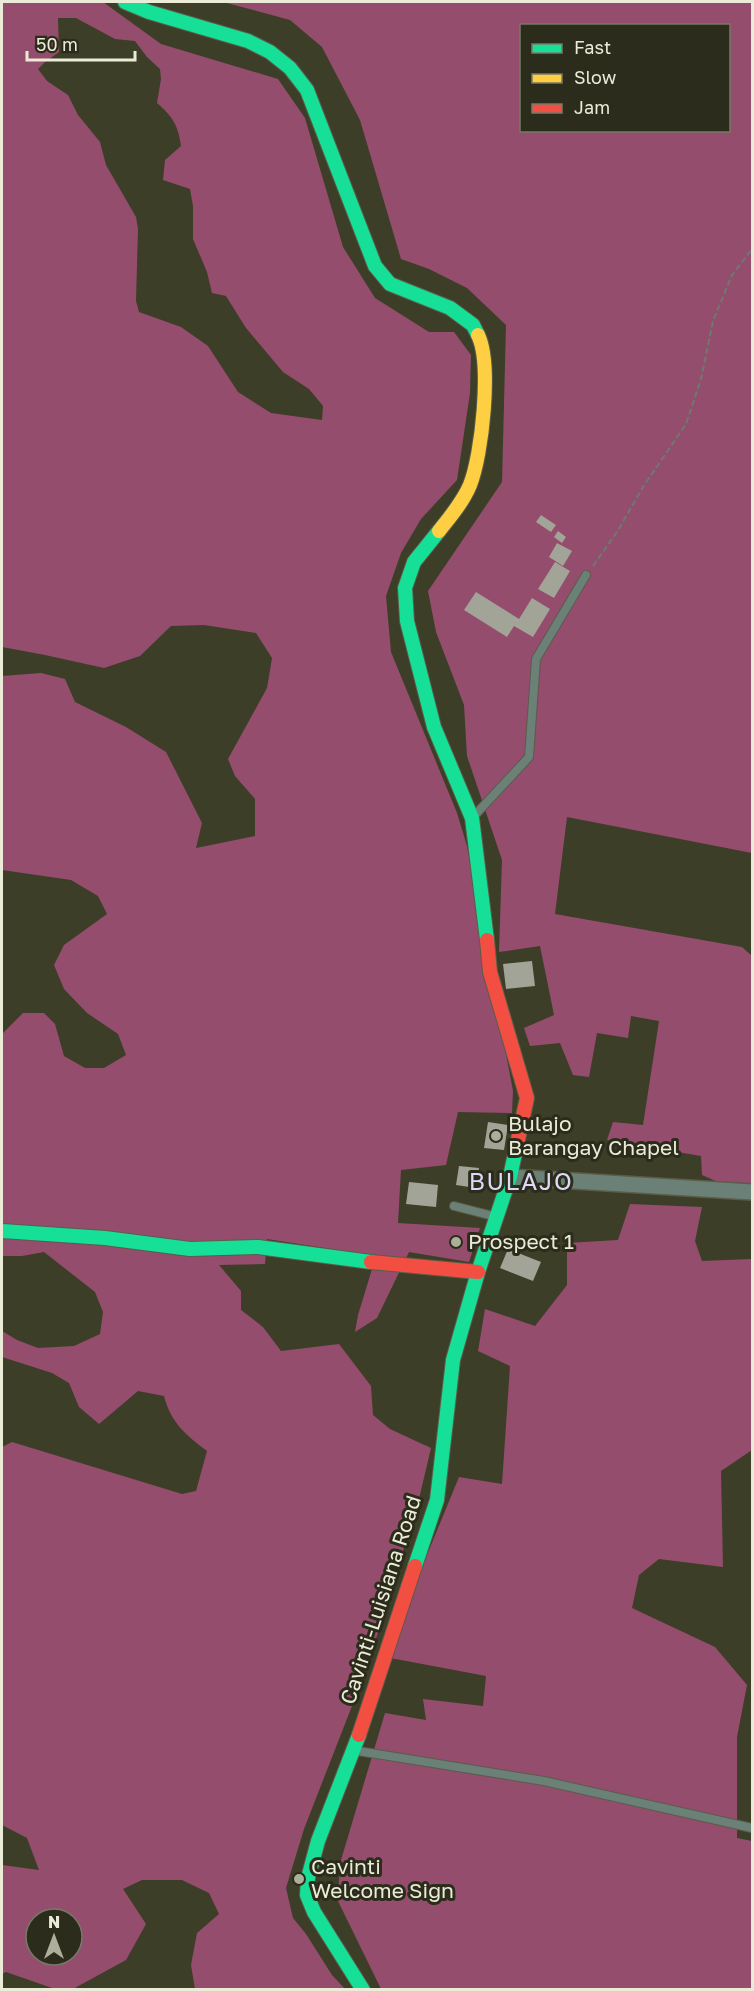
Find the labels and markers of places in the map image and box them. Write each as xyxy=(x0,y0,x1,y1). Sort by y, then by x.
place label: Bulajo Barangay Chapel xyxy=(508,1110,679,1160)
marker: Bulajo Barangay Chapel xyxy=(489,1129,503,1143)
place label: Prospect 1 xyxy=(468,1228,574,1254)
marker: Prospect 1 xyxy=(449,1235,463,1249)
place label: Cavinti Welcome Sign xyxy=(311,1853,454,1903)
marker: Cavinti Welcome Sign xyxy=(292,1872,306,1886)

